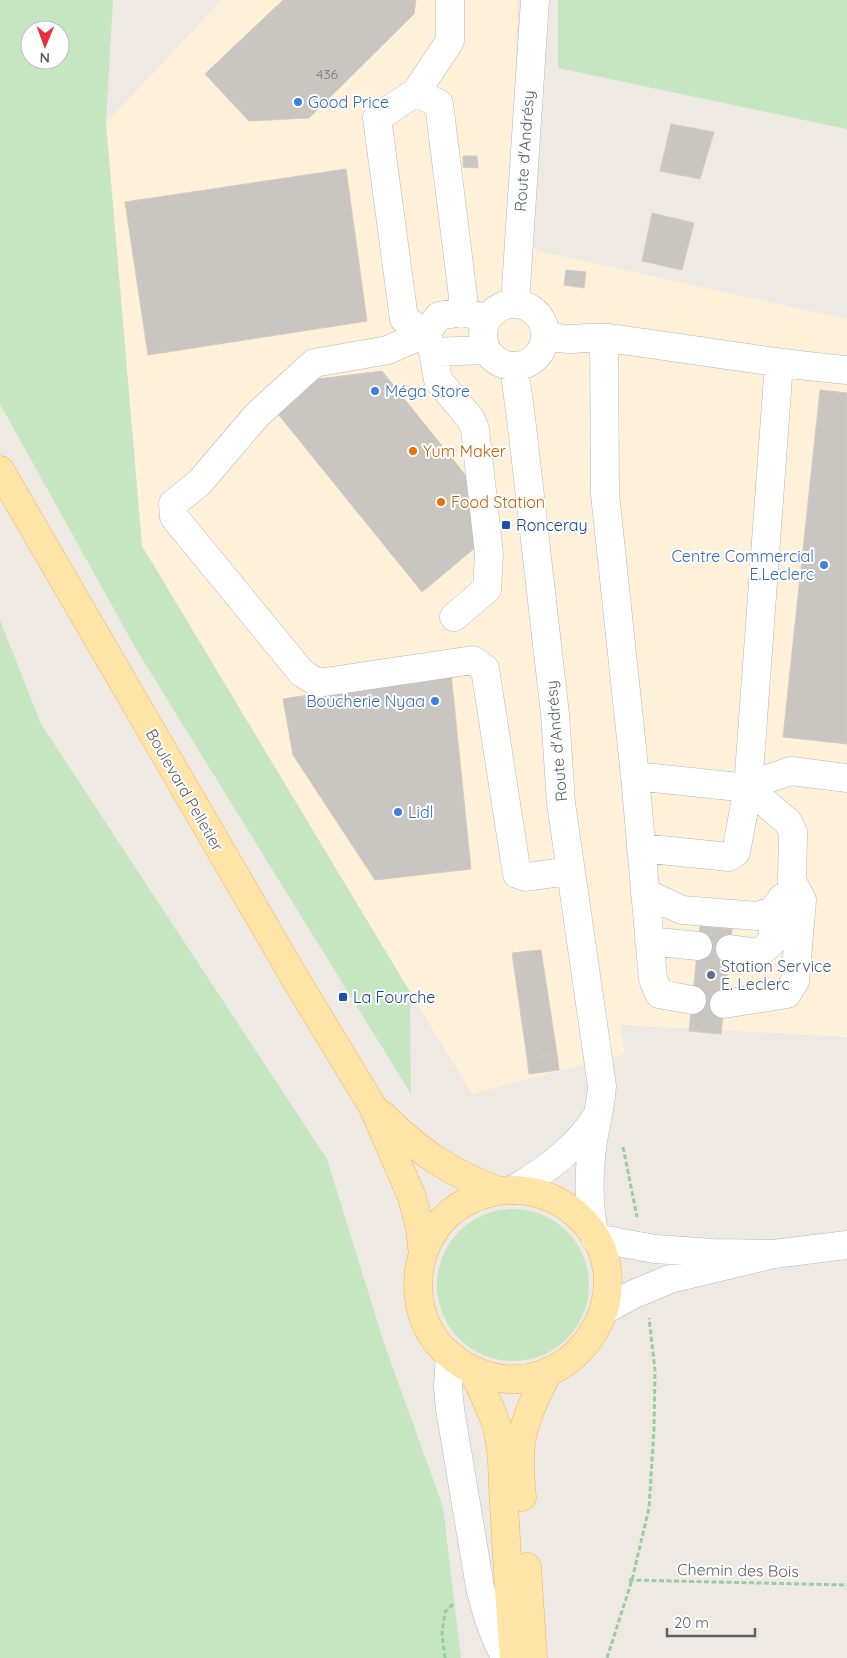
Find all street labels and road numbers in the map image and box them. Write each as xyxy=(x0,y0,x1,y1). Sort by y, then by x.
street label: Route d'Andrésy xyxy=(510,90,538,212)
street label: Route d'Andrésy xyxy=(541,680,571,802)
street label: Boulevard Pelletier xyxy=(142,725,228,855)
street label: Chemin des Bois xyxy=(677,1559,799,1581)

